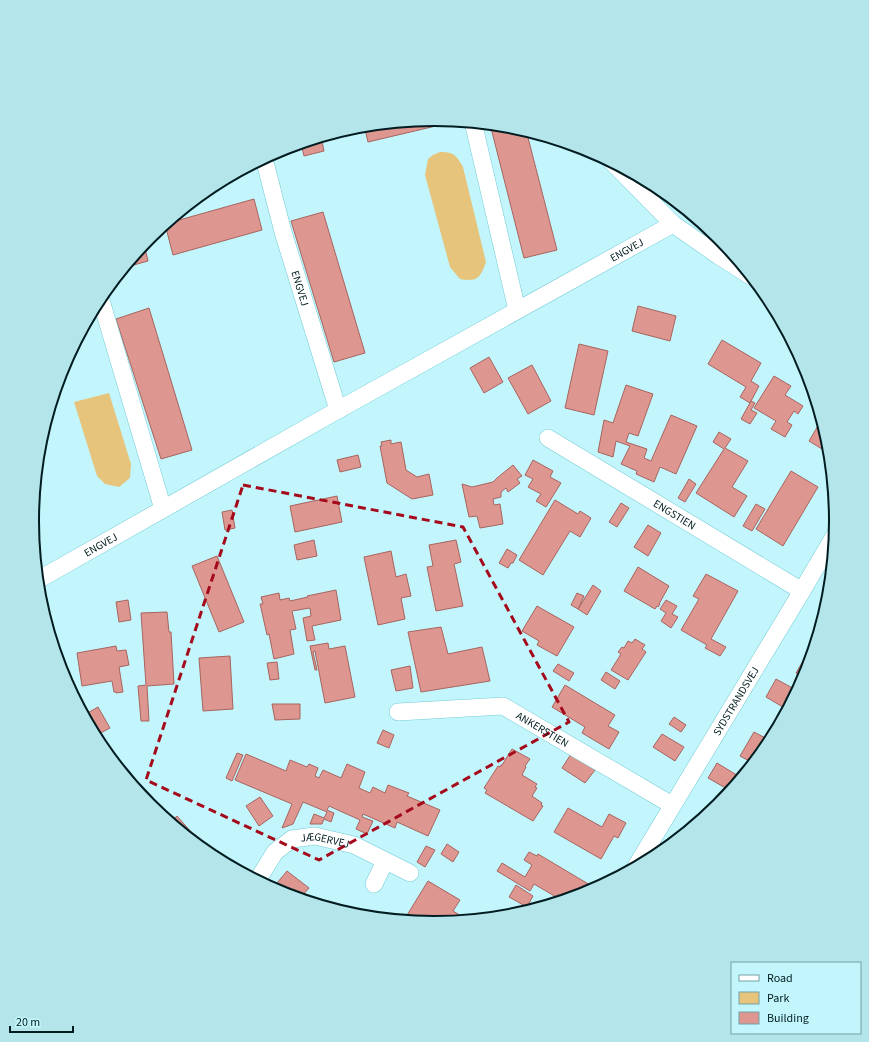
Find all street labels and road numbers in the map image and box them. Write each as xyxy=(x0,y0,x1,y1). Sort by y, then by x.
street label: ENGVEJ xyxy=(607,234,646,265)
street label: ENGVEJ xyxy=(288,269,313,308)
street label: ENGSTIEN xyxy=(651,496,699,533)
street label: ENGVEJ xyxy=(81,529,120,560)
street label: SYDSTRANDSVEJ xyxy=(709,664,762,738)
street label: ANKERSTIEN xyxy=(513,708,572,750)
street label: JÆGERVEJ xyxy=(299,829,351,851)

